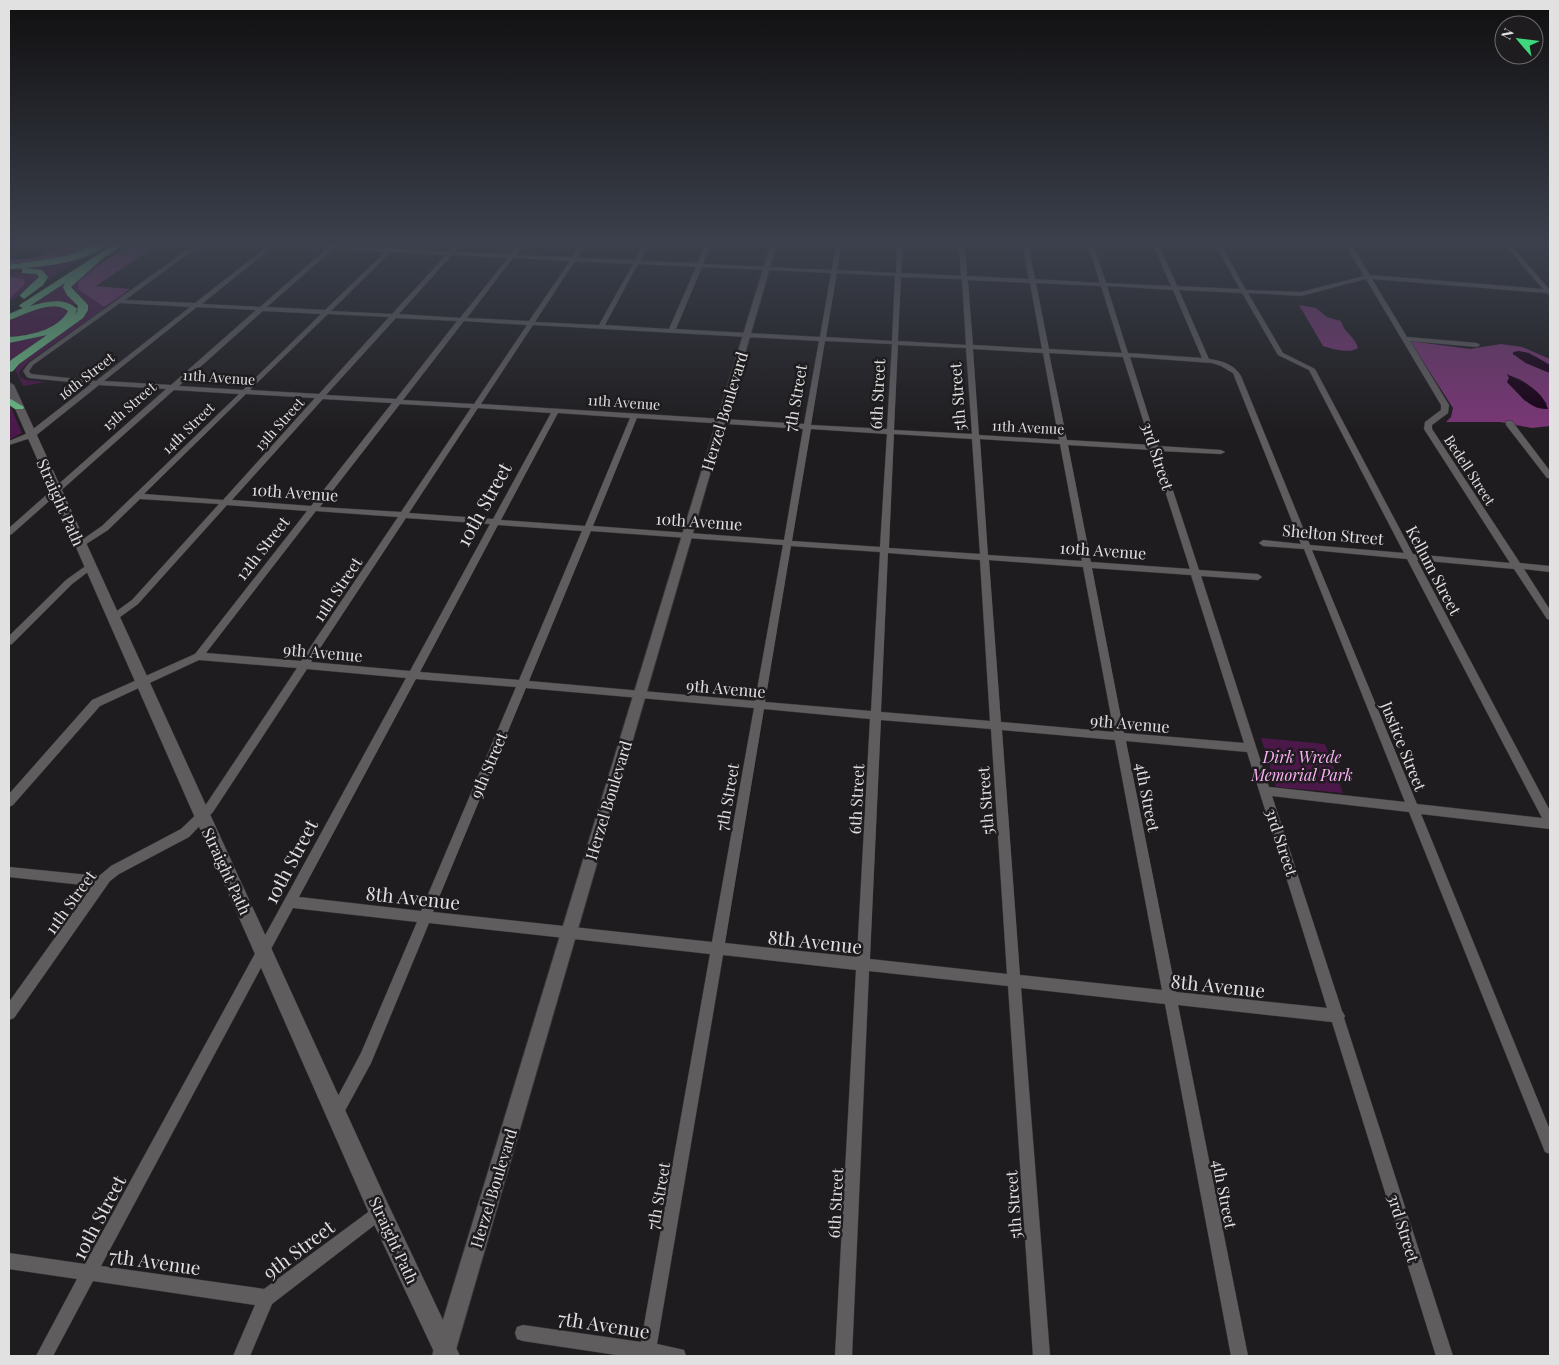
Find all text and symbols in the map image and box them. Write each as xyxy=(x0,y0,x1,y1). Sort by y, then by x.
north arrow xyxy=(1494,15,1544,65)
text: N xyxy=(1496,25,1518,43)
street label: 16th Street xyxy=(54,347,119,404)
street label: Herzel Boulevard xyxy=(696,349,752,473)
street label: 6th Street xyxy=(865,358,889,430)
street label: 7th Street xyxy=(779,362,811,434)
street label: 5th Street xyxy=(944,362,970,432)
street label: 11th Avenue xyxy=(182,365,256,389)
street label: 15th Street xyxy=(98,377,161,435)
street label: 11th Avenue xyxy=(587,390,661,414)
street label: 13th Street xyxy=(250,393,309,455)
street label: 14th Street xyxy=(158,397,219,458)
street label: 11th Avenue xyxy=(991,416,1065,438)
street label: 3rd Street xyxy=(1137,419,1179,493)
street label: Bedell Street xyxy=(1440,431,1500,510)
street label: Straight Path xyxy=(32,455,90,550)
street label: 10th Street xyxy=(449,457,517,551)
street label: 10th Avenue xyxy=(251,478,339,506)
street label: 10th Avenue xyxy=(655,507,743,535)
street label: 12th Street xyxy=(230,511,294,584)
street label: Shelton Street xyxy=(1281,519,1385,549)
street label: Kellum Street xyxy=(1402,522,1466,619)
street label: 10th Avenue xyxy=(1059,536,1147,564)
street label: 11th Street xyxy=(308,552,367,625)
street label: 9th Avenue xyxy=(283,638,363,666)
street label: 9th Avenue xyxy=(686,674,766,702)
street label: Justice Street xyxy=(1376,697,1432,794)
street label: 9th Avenue xyxy=(1090,709,1170,737)
street label: 9th Street xyxy=(465,728,512,801)
street label: Herzel Boulevard xyxy=(580,738,636,862)
park label: Dirk Wrede Memorial Park xyxy=(1250,746,1353,785)
street label: 7th Street xyxy=(711,761,743,833)
street label: 4th Street xyxy=(1131,761,1165,834)
street label: 6th Street xyxy=(844,763,868,835)
street label: 5th Street xyxy=(972,766,998,836)
street label: 3rd Street xyxy=(1261,805,1303,879)
street label: 10th Street xyxy=(257,814,323,908)
street label: Straight Path xyxy=(198,824,257,918)
street label: 11th Street xyxy=(40,866,100,938)
street label: 8th Avenue xyxy=(365,879,461,915)
street label: 8th Avenue xyxy=(767,923,863,959)
street label: 8th Avenue xyxy=(1170,967,1266,1003)
street label: Herzel Boulevard xyxy=(465,1126,521,1250)
street label: 4th Street xyxy=(1208,1158,1242,1231)
street label: 7th Street xyxy=(642,1160,674,1232)
street label: 6th Street xyxy=(823,1167,847,1239)
street label: 10th Street xyxy=(65,1170,131,1264)
street label: 5th Street xyxy=(1000,1170,1026,1240)
street label: 3rd Street xyxy=(1384,1191,1424,1265)
street label: Straight Path xyxy=(365,1193,424,1287)
street label: 9th Street xyxy=(257,1213,339,1284)
street label: 7th Avenue xyxy=(107,1242,203,1280)
street label: 7th Avenue xyxy=(556,1304,652,1344)

